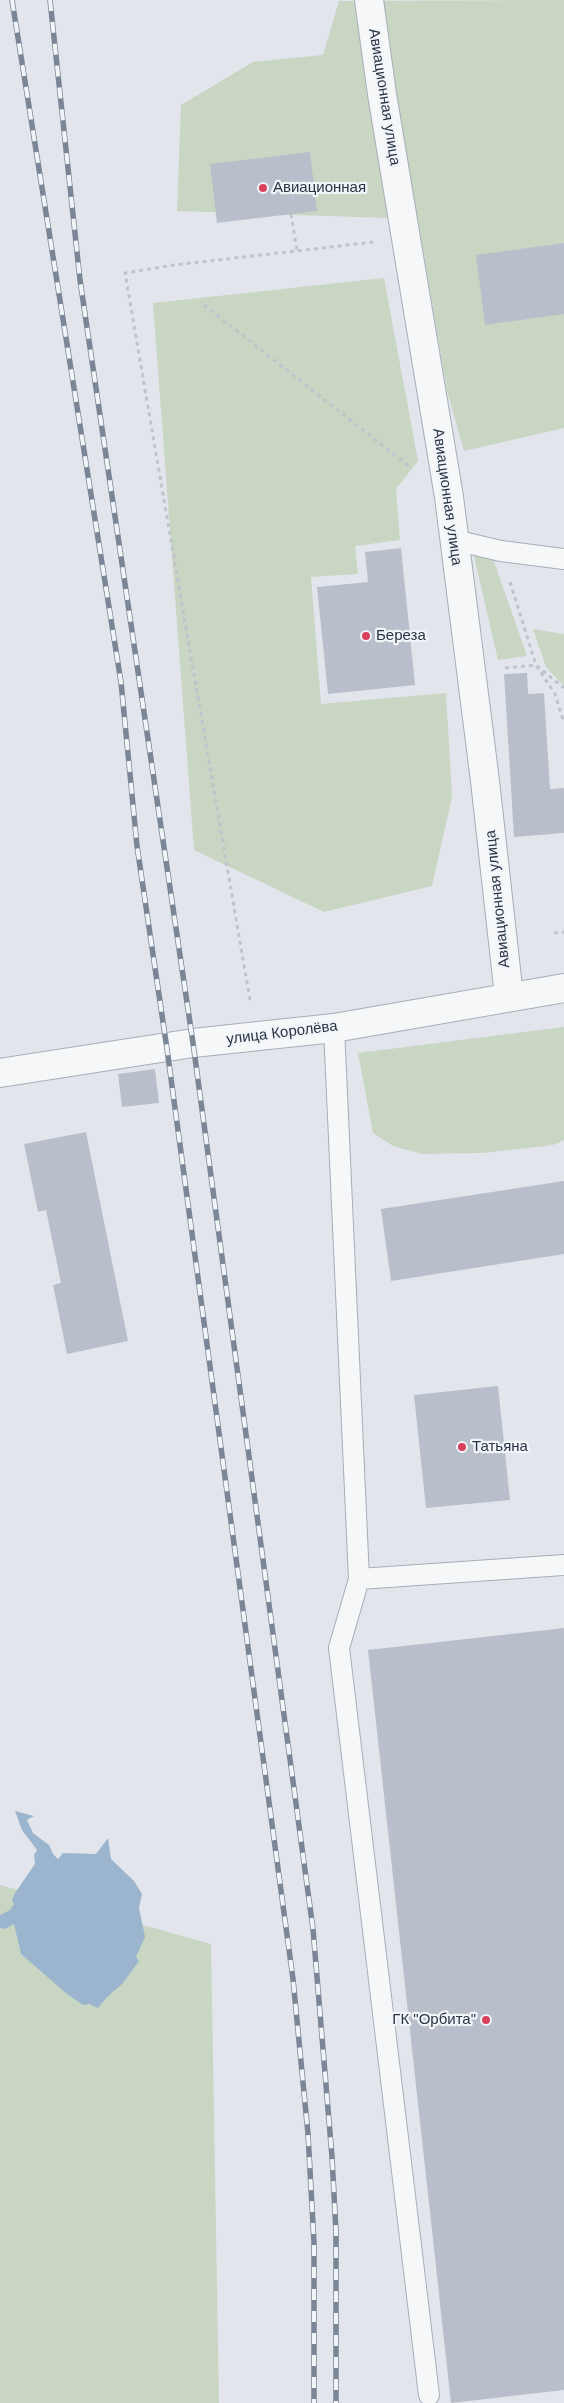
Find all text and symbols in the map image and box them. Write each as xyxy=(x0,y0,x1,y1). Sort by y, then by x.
street label: Авиационная улица xyxy=(364,27,404,167)
place label: Авиационная xyxy=(273,179,366,197)
marker: Авиационная xyxy=(257,182,269,194)
street label: Авиационная улица xyxy=(428,427,466,567)
place label: Береза xyxy=(376,627,426,645)
marker: Береза xyxy=(360,630,372,642)
street label: Авиационная улица xyxy=(482,829,514,969)
street label: улица Королёва xyxy=(225,1017,339,1049)
place label: Татьяна xyxy=(472,1438,528,1456)
marker: Татьяна xyxy=(456,1441,468,1453)
place label: ГК "Орбита" xyxy=(392,2011,476,2029)
marker: ГК "Орбита" xyxy=(480,2014,492,2026)

